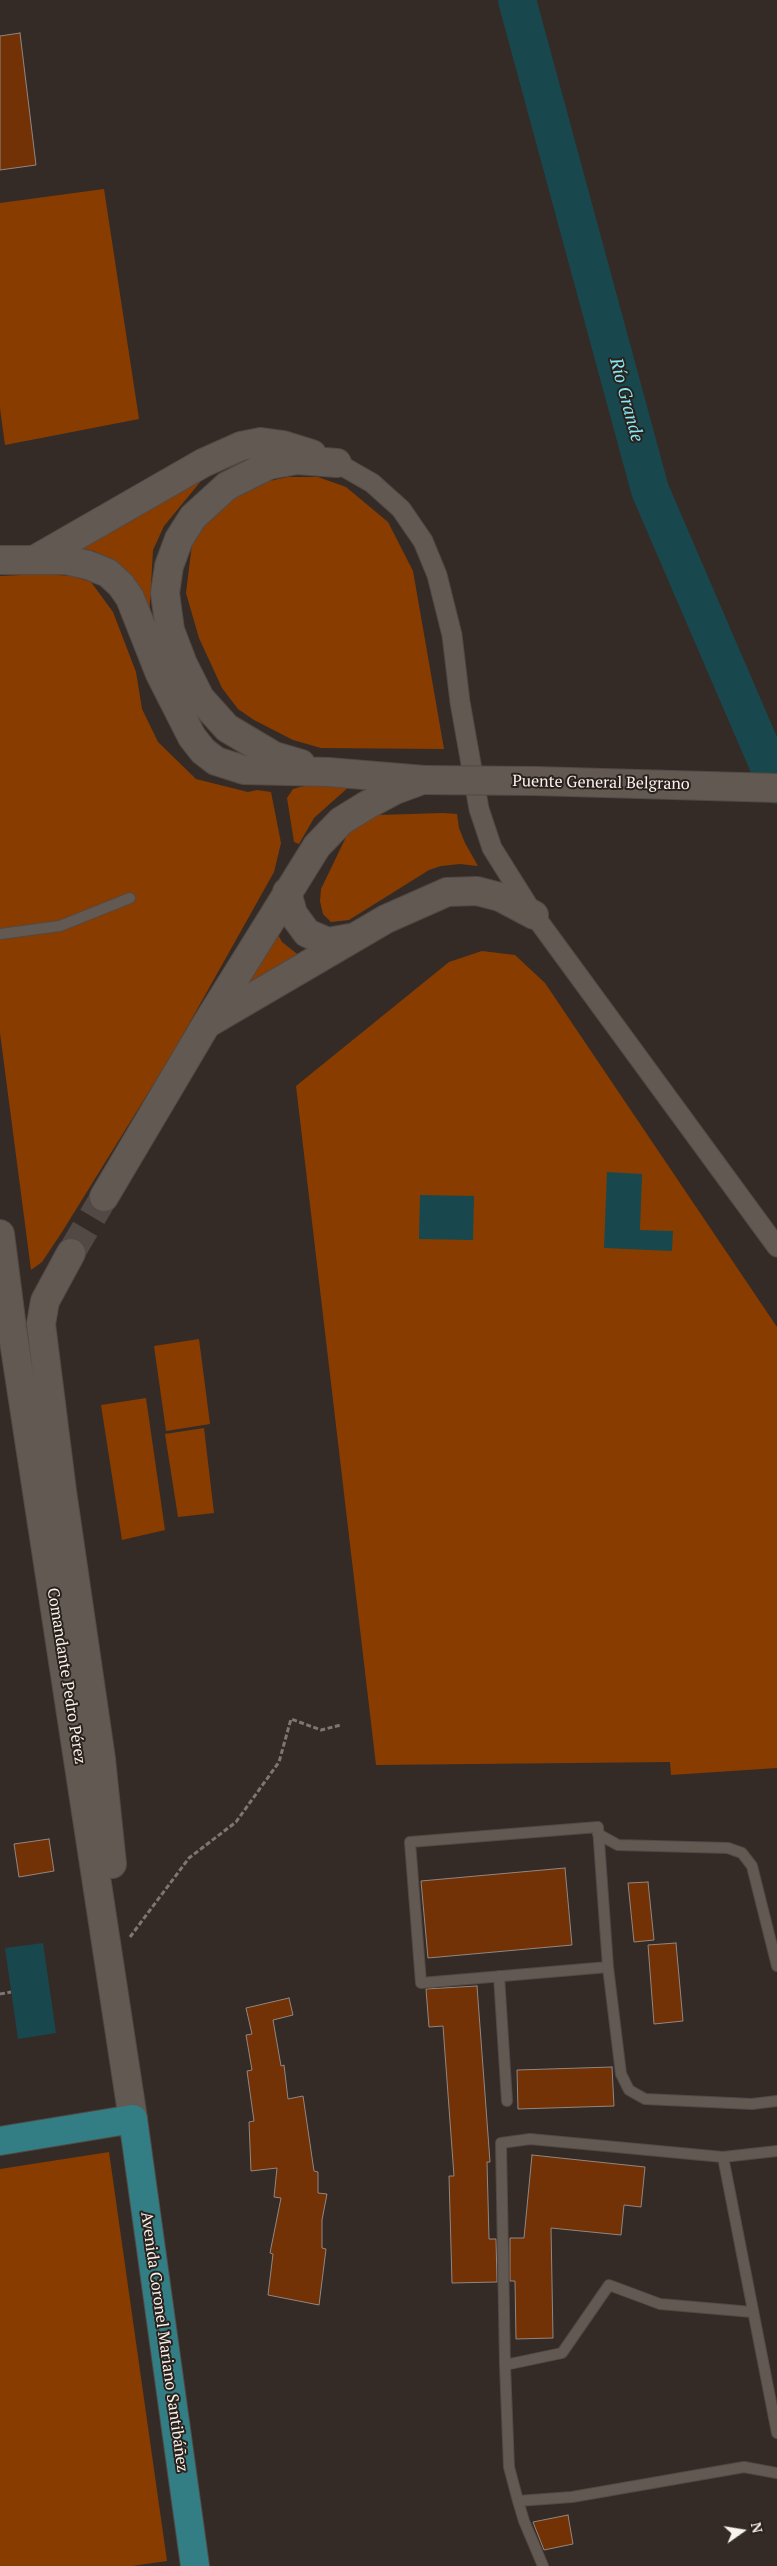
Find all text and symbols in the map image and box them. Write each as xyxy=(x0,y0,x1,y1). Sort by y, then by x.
water label: Río Grande xyxy=(604,356,648,444)
street label: Puente General Belgrano xyxy=(512,772,690,794)
street label: Comandante Pedro Pérez xyxy=(43,1586,89,1766)
street label: Avenida Coronel Mariano Santibáñez xyxy=(136,2210,192,2474)
north arrow xyxy=(717,2506,767,2556)
text: N xyxy=(747,2520,768,2535)

